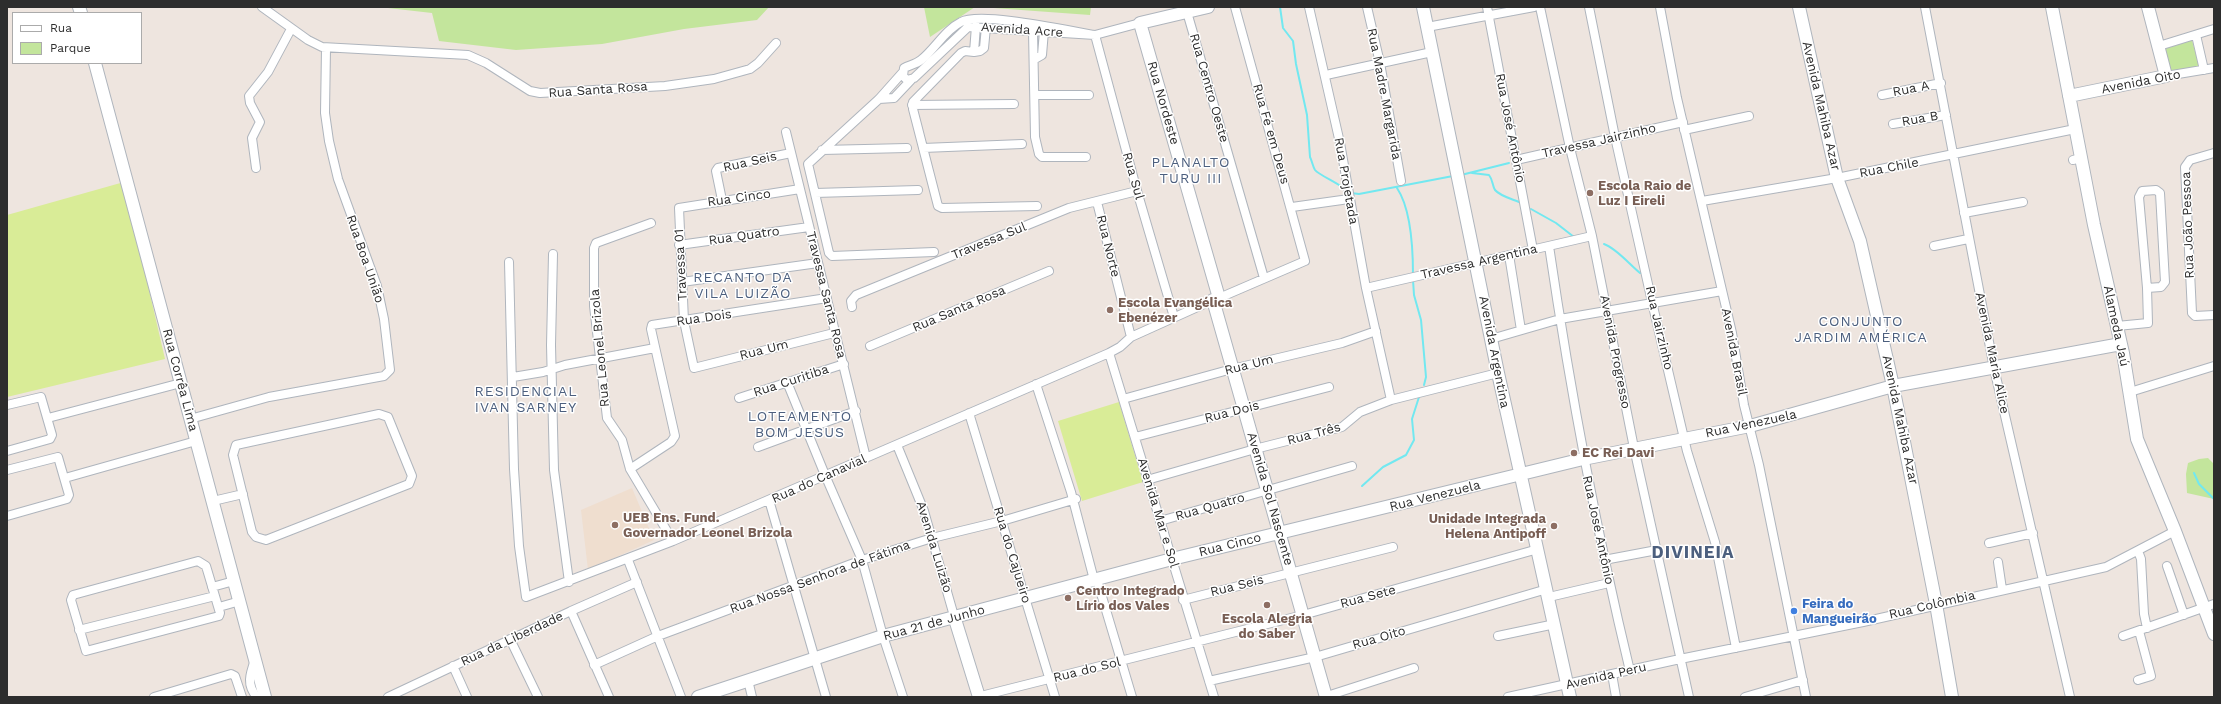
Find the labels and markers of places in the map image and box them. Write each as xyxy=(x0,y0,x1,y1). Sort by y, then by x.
place label: Escola Raio de Luz I Eireli xyxy=(1598,178,1691,209)
marker: Escola Raio de Luz I Eireli xyxy=(1585,188,1595,198)
place label: Escola Evangélica Ebenézer xyxy=(1118,295,1232,326)
marker: Escola Evangélica Ebenézer xyxy=(1105,305,1115,315)
place label: EC Rei Davi xyxy=(1582,445,1654,461)
marker: EC Rei Davi xyxy=(1569,448,1579,458)
place label: UEB Ens. Fund. Governador Leonel Brizola xyxy=(623,510,792,541)
place label: Unidade Integrada Helena Antipoff xyxy=(1429,511,1546,542)
marker: UEB Ens. Fund. Governador Leonel Brizola xyxy=(610,520,620,530)
marker: Unidade Integrada Helena Antipoff xyxy=(1549,521,1559,531)
place label: Centro Integrado Lírio dos Vales xyxy=(1076,583,1185,614)
marker: Centro Integrado Lírio dos Vales xyxy=(1063,593,1073,603)
place label: Feira do Mangueirão xyxy=(1802,596,1877,627)
marker: Escola Alegria do Saber xyxy=(1262,600,1272,610)
marker: Feira do Mangueirão xyxy=(1789,606,1799,616)
place label: Escola Alegria do Saber xyxy=(1222,611,1312,642)

